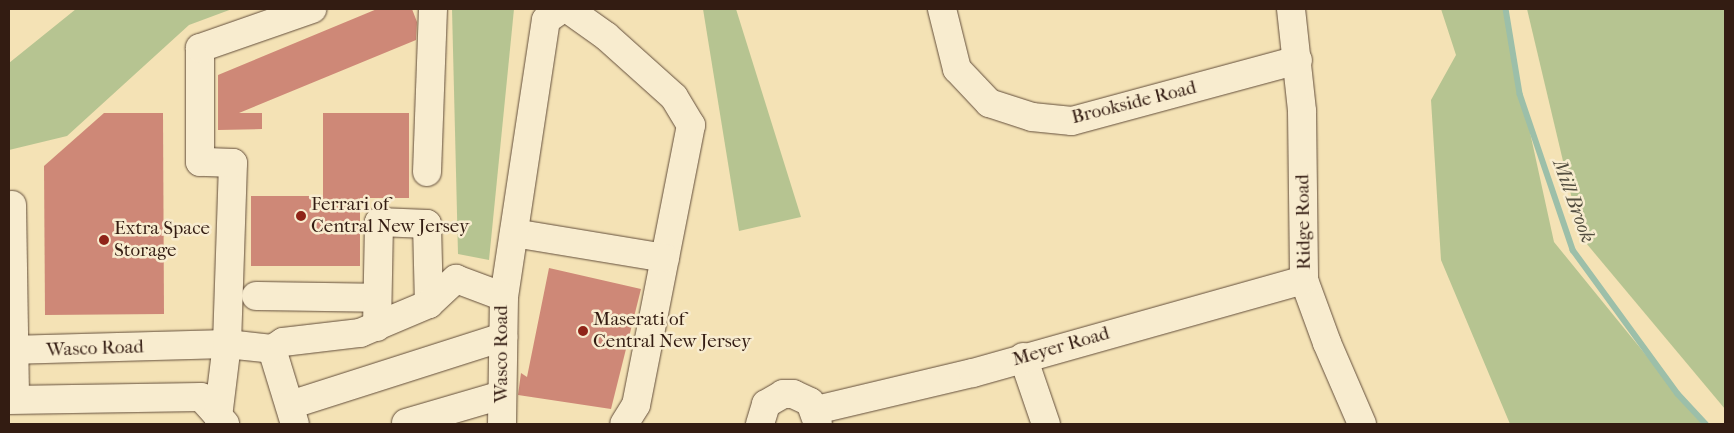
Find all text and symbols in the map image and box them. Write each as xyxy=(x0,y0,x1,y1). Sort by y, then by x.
street label: Brookside Road xyxy=(1069,76,1199,130)
water label: Mill Brook xyxy=(1548,156,1600,246)
street label: Ridge Road xyxy=(1292,174,1316,270)
place label: Ferrari of Central New Jersey xyxy=(311,194,469,238)
marker: Ferrari of Central New Jersey xyxy=(295,210,307,222)
place label: Extra Space Storage xyxy=(114,218,210,262)
marker: Extra Space Storage xyxy=(98,234,110,246)
street label: Wasco Road xyxy=(491,305,513,403)
place label: Maserati of Central New Jersey xyxy=(593,309,751,353)
street label: Meyer Road xyxy=(1010,322,1112,372)
marker: Maserati of Central New Jersey xyxy=(577,325,589,337)
street label: Wasco Road xyxy=(46,336,144,362)

